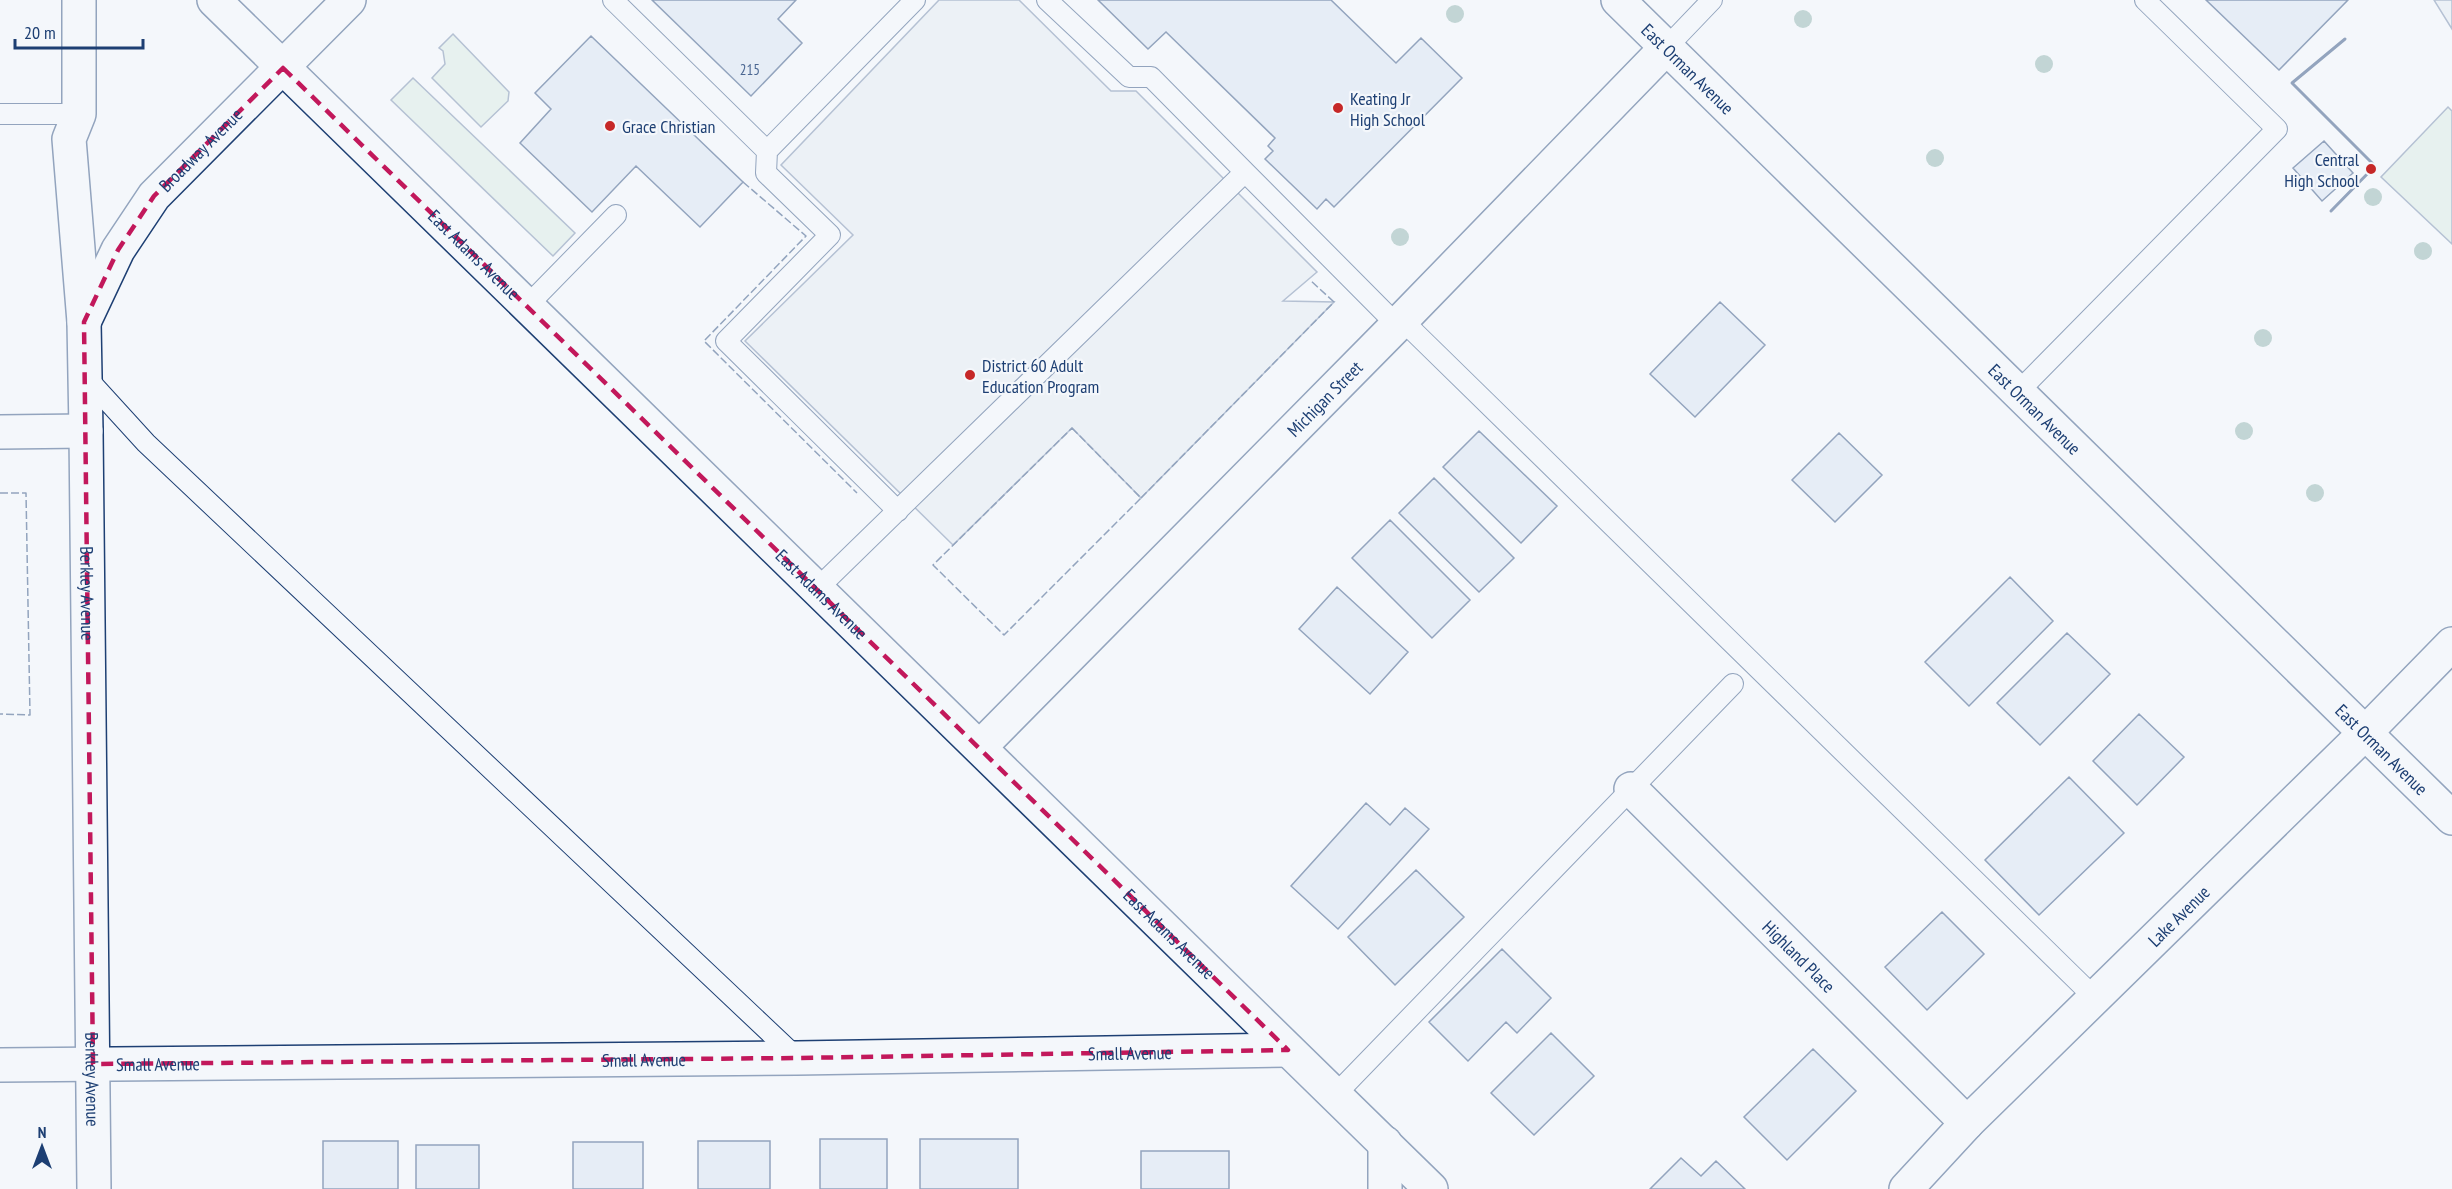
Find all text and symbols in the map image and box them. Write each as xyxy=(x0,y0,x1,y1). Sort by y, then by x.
scale bar xyxy=(15,12,142,50)
street label: East Orman Avenue xyxy=(1637,18,1739,119)
text: 20 m xyxy=(24,21,56,44)
house number: 215 xyxy=(740,60,760,79)
place label: Keating Jr High School xyxy=(1350,87,1426,131)
marker: Keating Jr High School xyxy=(1331,101,1345,115)
street label: Broadway Avenue xyxy=(154,103,247,196)
place label: Grace Christian xyxy=(622,115,715,138)
marker: Grace Christian xyxy=(603,119,617,133)
place label: Central High School xyxy=(2284,148,2360,192)
marker: Central High School xyxy=(2364,162,2378,176)
street label: East Adams Avenue xyxy=(424,204,525,304)
place label: District 60 Adult Education Program xyxy=(982,354,1099,398)
street label: Michigan Street xyxy=(1282,356,1367,441)
street label: East Orman Avenue xyxy=(1984,359,2086,459)
marker: District 60 Adult Education Program xyxy=(963,368,977,382)
street label: East Adams Avenue xyxy=(771,544,873,644)
street label: Berkley Avenue xyxy=(76,546,100,641)
street label: East Orman Avenue xyxy=(2331,699,2433,800)
street label: Lake Avenue xyxy=(2143,880,2214,951)
street label: East Adams Avenue xyxy=(1119,884,1220,984)
street label: Highland Place xyxy=(1758,915,1840,997)
street label: Berkley Avenue xyxy=(81,1032,105,1127)
street label: Small Avenue xyxy=(1088,1040,1172,1065)
street label: Small Avenue xyxy=(602,1047,686,1071)
street label: Small Avenue xyxy=(116,1052,200,1075)
north arrow xyxy=(12,1117,72,1177)
text: N xyxy=(38,1122,46,1142)

